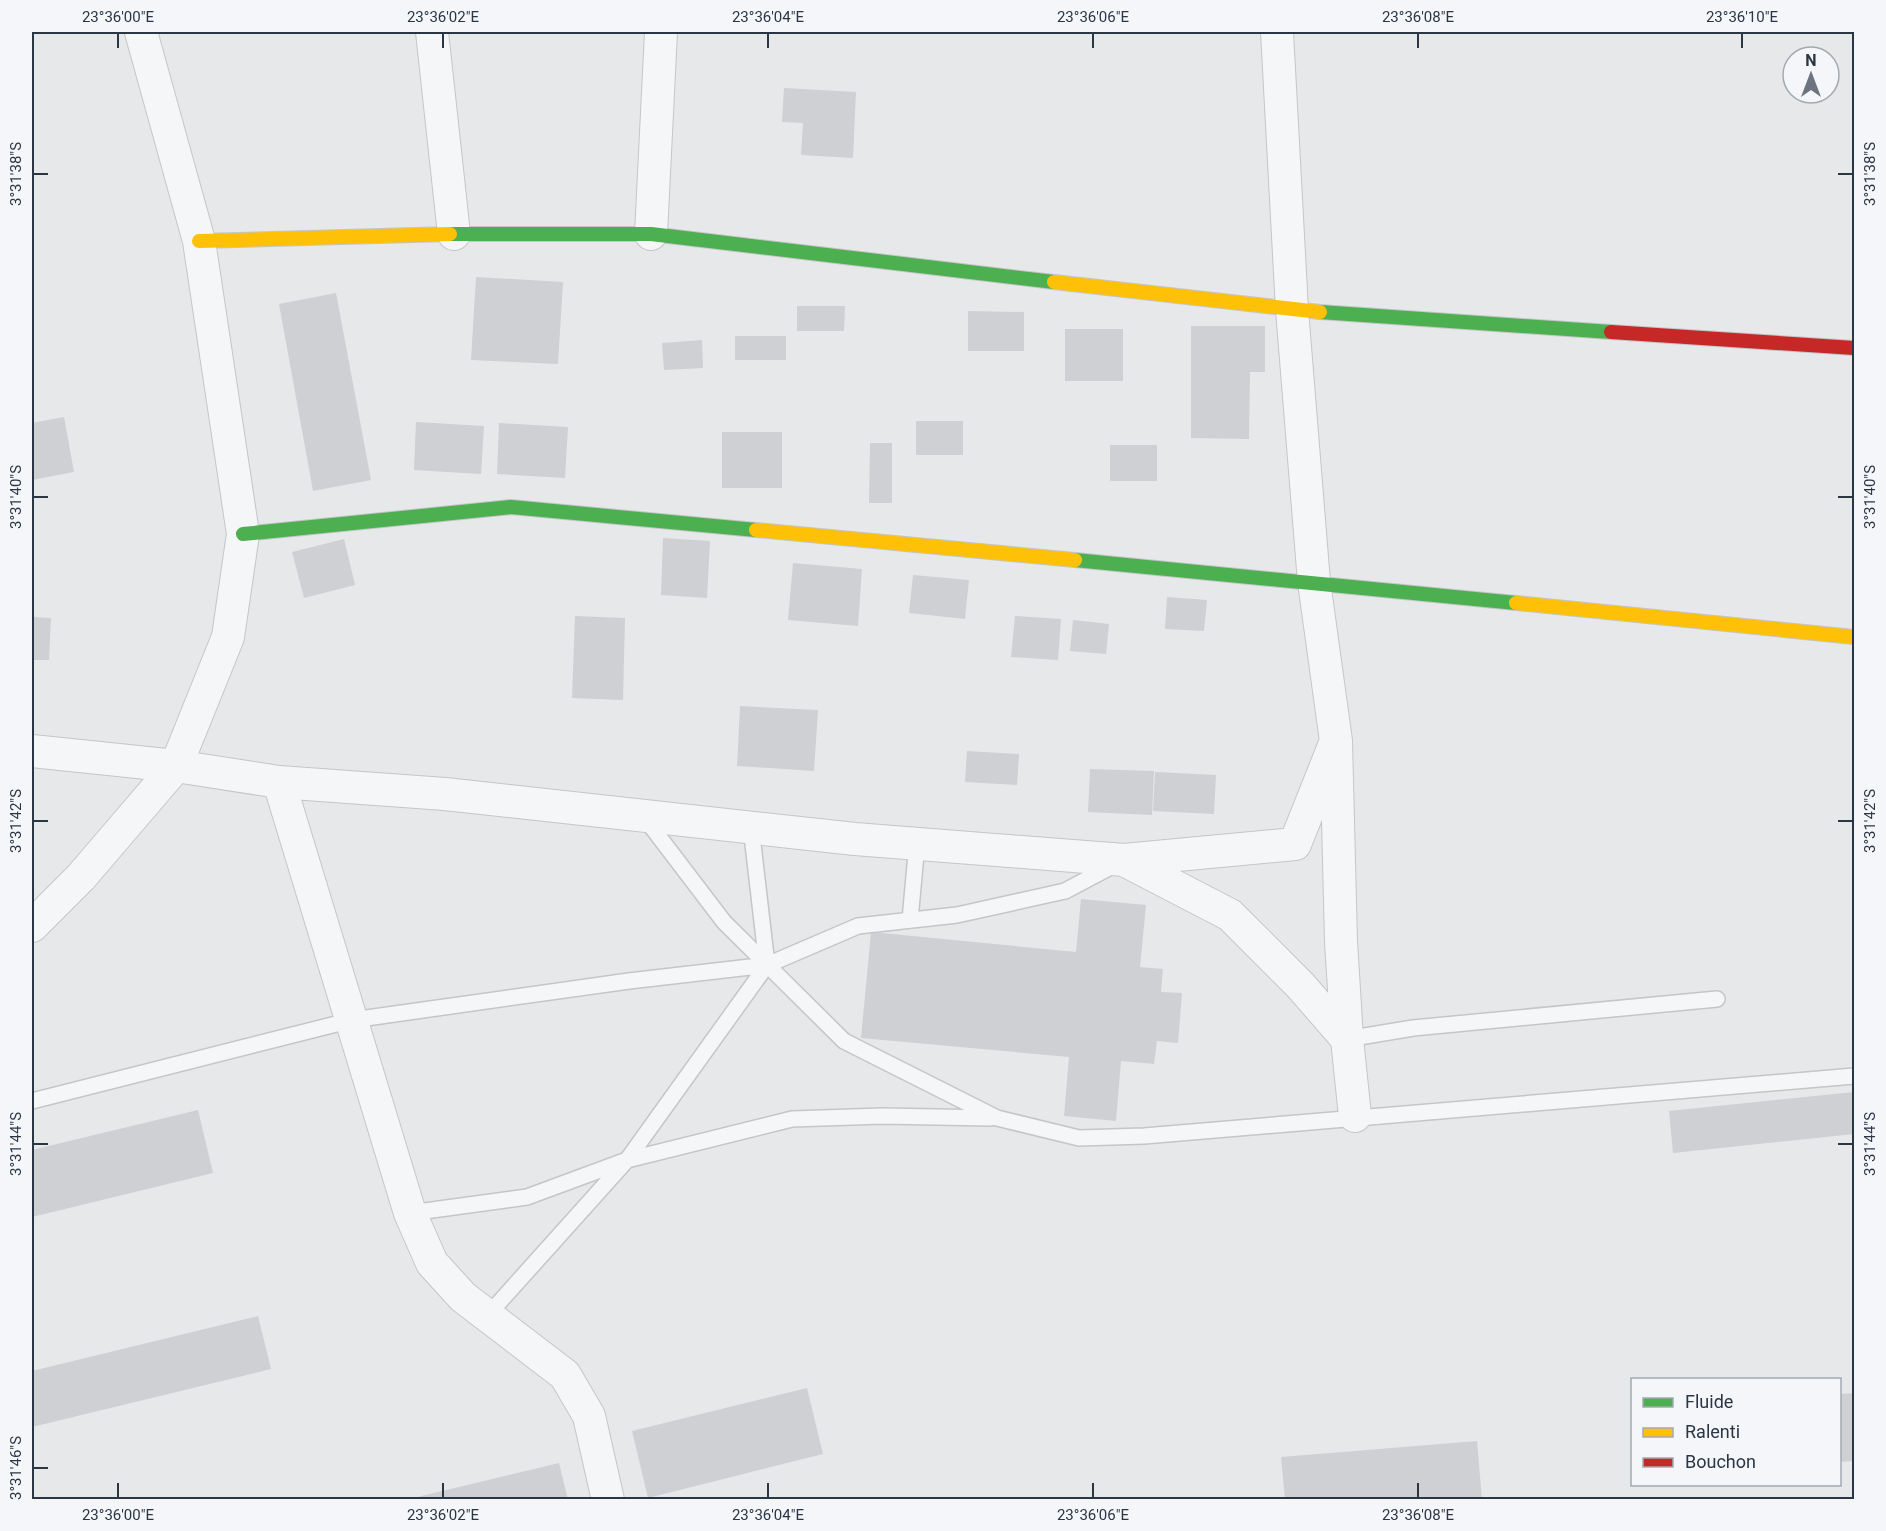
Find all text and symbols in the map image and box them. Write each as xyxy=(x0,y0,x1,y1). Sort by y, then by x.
text: 23°36'00"E xyxy=(82,8,155,26)
text: 23°36'02"E xyxy=(407,8,480,26)
text: 23°36'04"E xyxy=(732,8,805,26)
text: 23°36'06"E xyxy=(1057,8,1130,26)
text: 23°36'08"E xyxy=(1382,8,1455,26)
text: 23°36'10"E xyxy=(1706,8,1779,26)
north arrow xyxy=(1781,45,1841,105)
text: N xyxy=(1805,51,1817,70)
text: 3°31'38"S xyxy=(7,142,25,206)
text: 3°31'38"S xyxy=(1861,142,1879,206)
text: 3°31'40"S xyxy=(7,465,25,529)
text: 3°31'40"S xyxy=(1861,465,1879,529)
text: 3°31'42"S xyxy=(7,789,25,853)
text: 3°31'42"S xyxy=(1861,789,1879,853)
text: 3°31'44"S xyxy=(7,1112,25,1176)
text: 3°31'44"S xyxy=(1861,1112,1879,1176)
legend xyxy=(1631,1378,1841,1486)
text: Fluide xyxy=(1685,1391,1733,1412)
text: Ralenti xyxy=(1685,1421,1740,1442)
text: 3°31'46"S xyxy=(7,1436,25,1500)
text: Bouchon xyxy=(1685,1451,1756,1472)
text: 23°36'00"E xyxy=(82,1506,155,1524)
text: 23°36'02"E xyxy=(407,1506,480,1524)
text: 23°36'04"E xyxy=(732,1506,805,1524)
text: 23°36'06"E xyxy=(1057,1506,1130,1524)
text: 23°36'08"E xyxy=(1382,1506,1455,1524)

